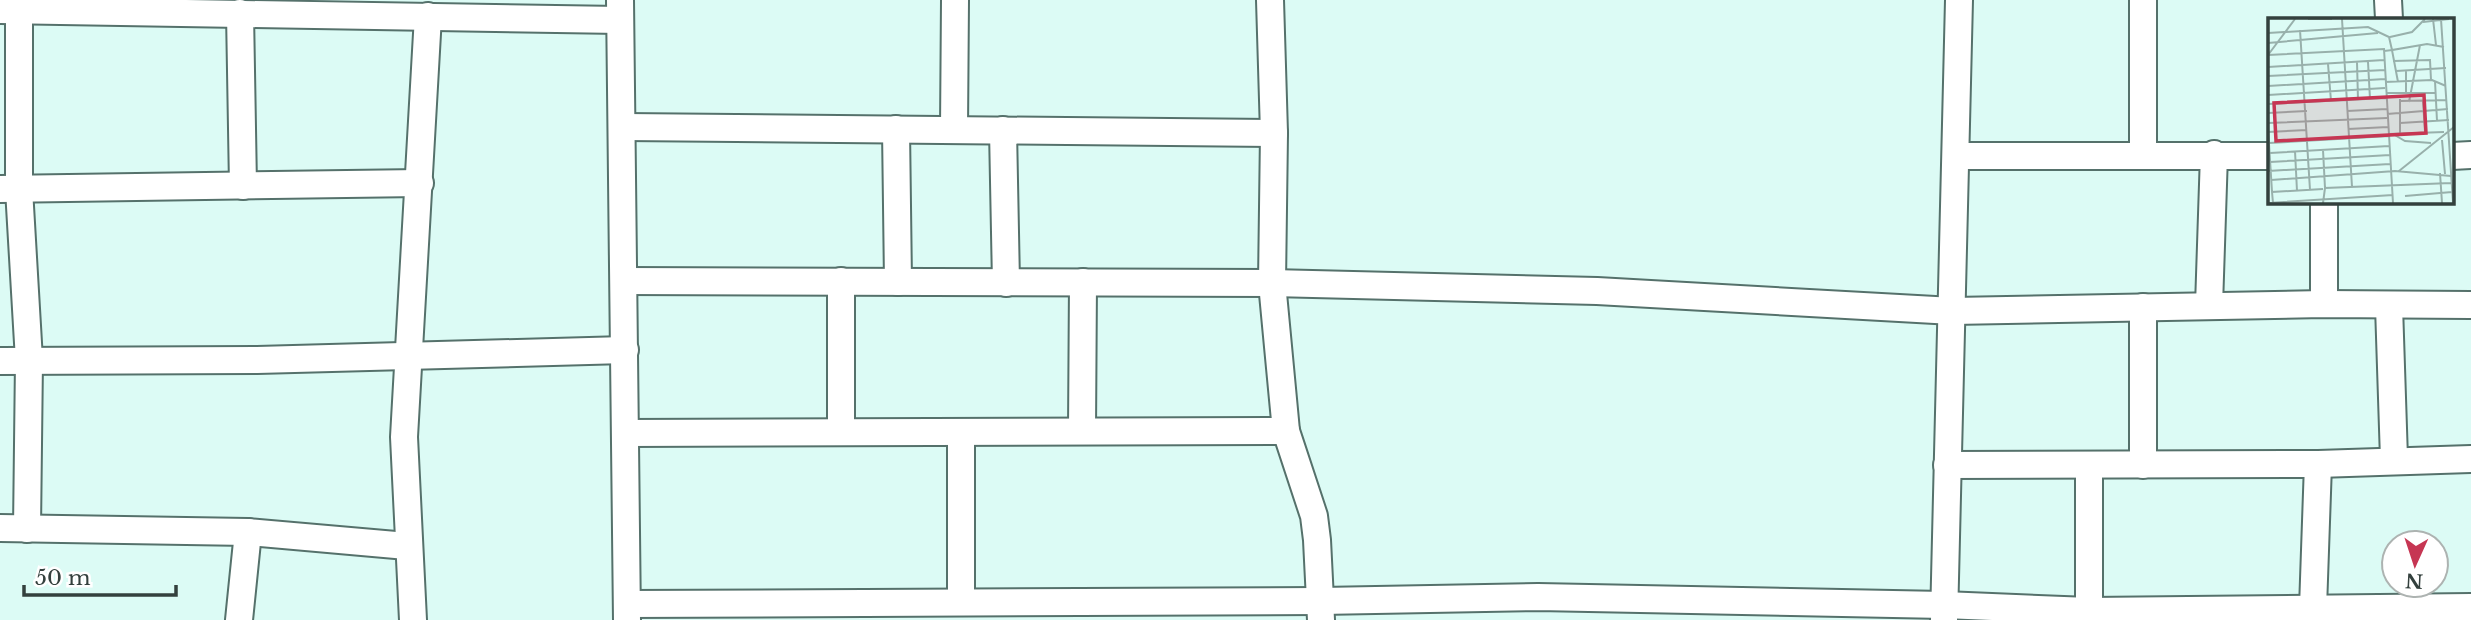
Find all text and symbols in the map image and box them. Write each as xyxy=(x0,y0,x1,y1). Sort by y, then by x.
inset map xyxy=(2268,18,2454,203)
north arrow xyxy=(2380,529,2450,599)
scale bar xyxy=(24,554,177,598)
text: 50 m xyxy=(35,565,91,591)
text: N xyxy=(2404,569,2424,592)

